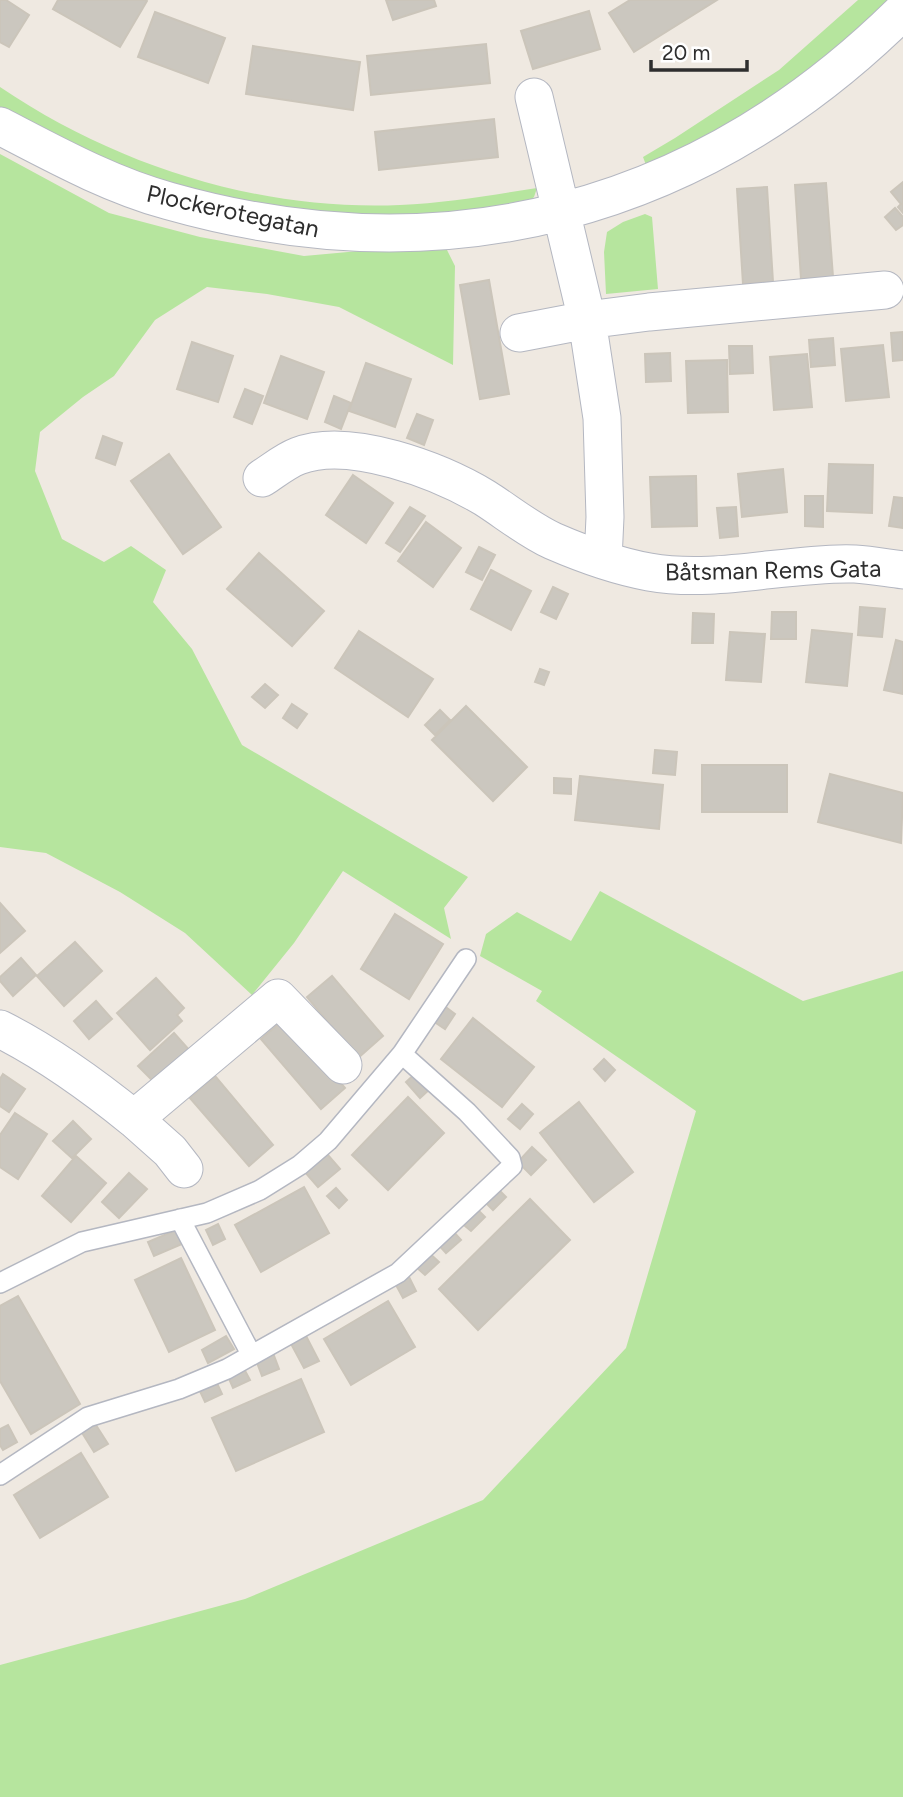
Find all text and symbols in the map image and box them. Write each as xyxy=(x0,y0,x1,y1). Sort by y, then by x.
scale bar xyxy=(651,28,747,72)
text: 20 m xyxy=(662,40,710,65)
street label: Plockerotegatan xyxy=(144,179,322,243)
street label: Båtsman Rems Gata xyxy=(665,554,881,586)

